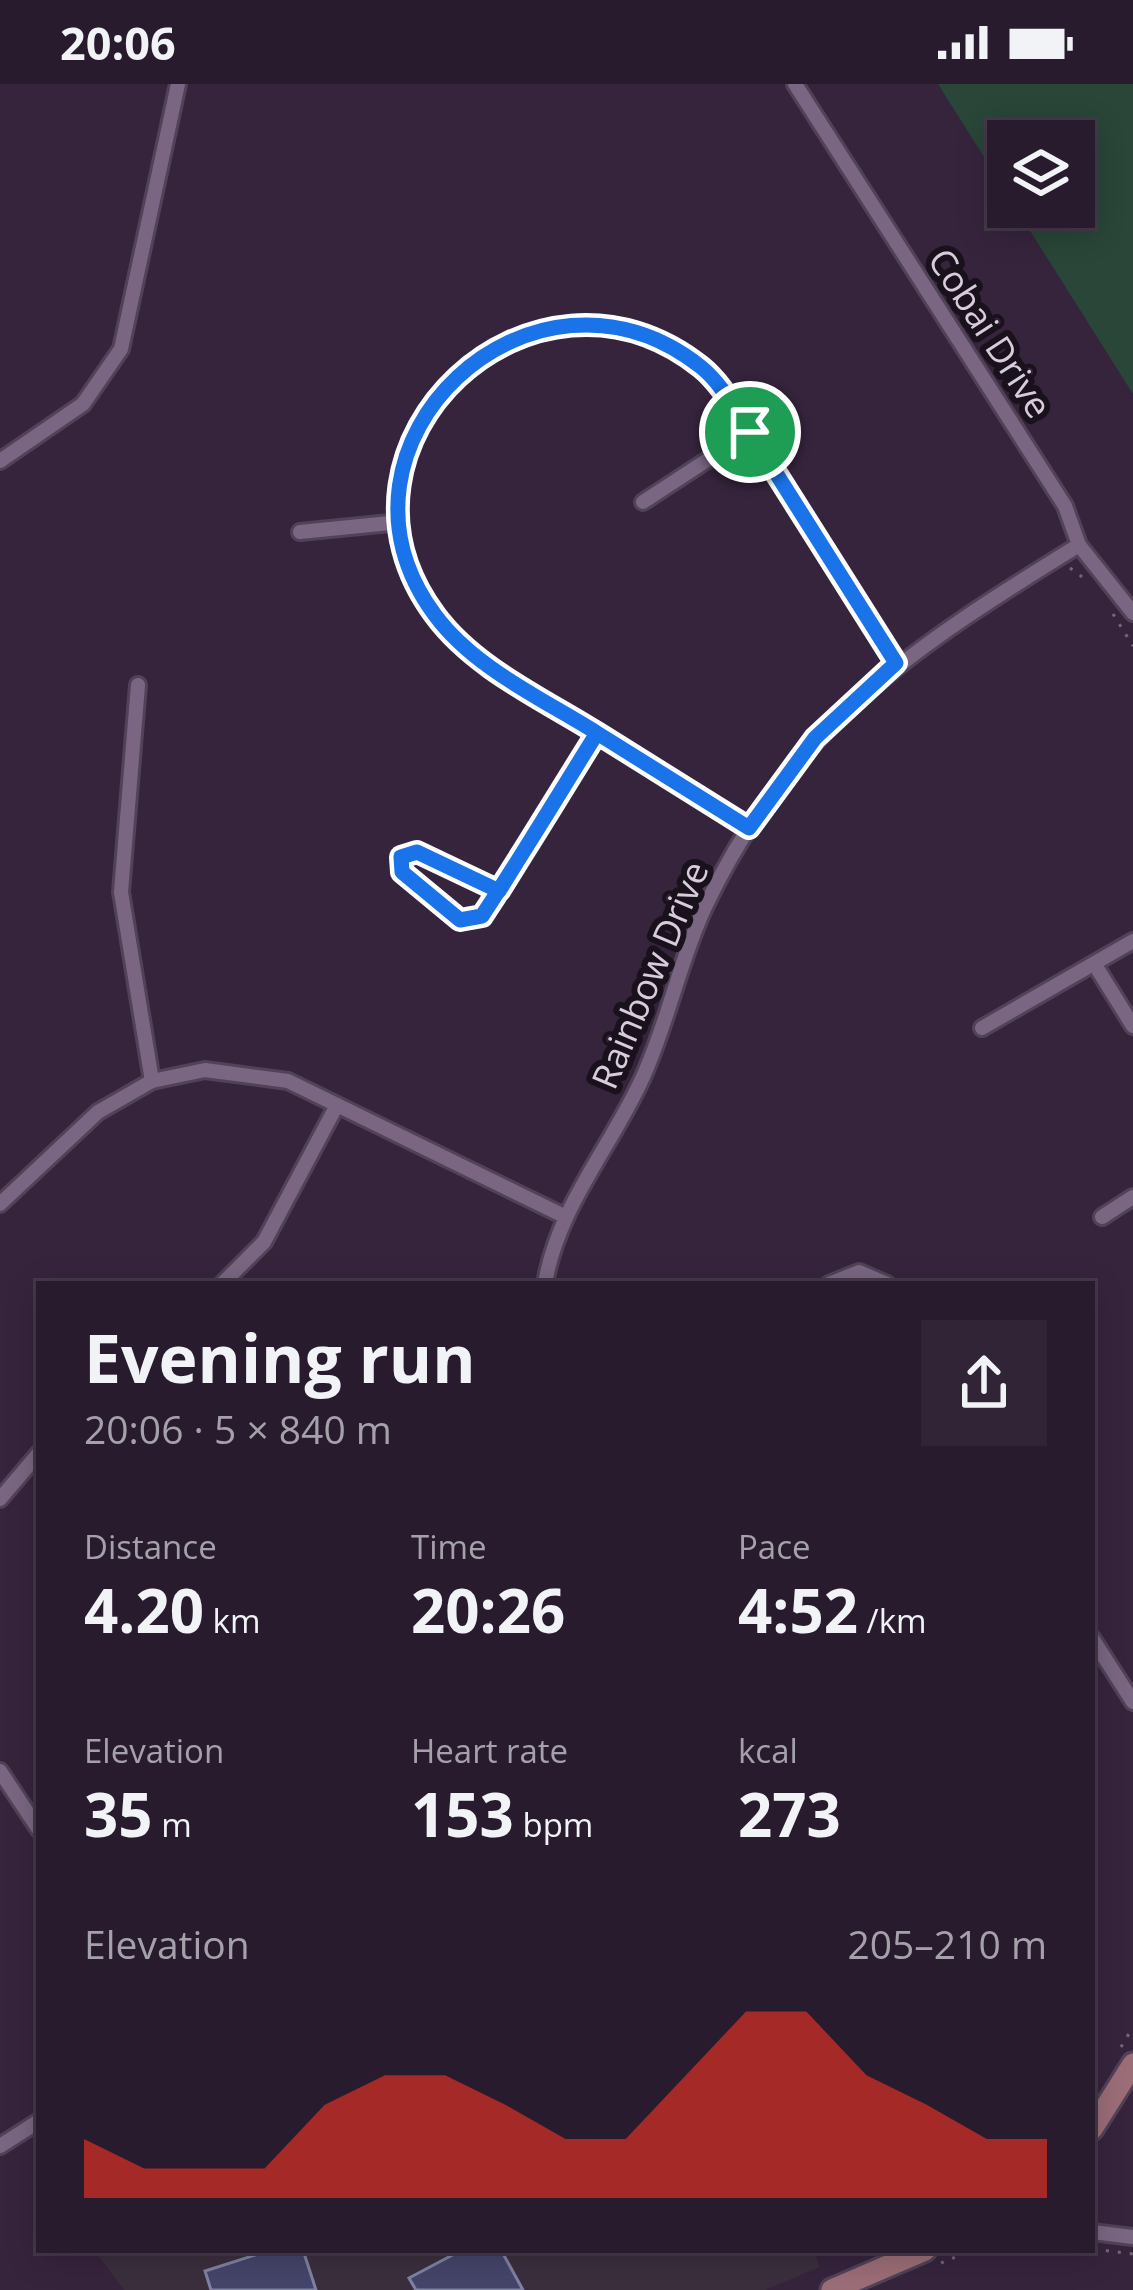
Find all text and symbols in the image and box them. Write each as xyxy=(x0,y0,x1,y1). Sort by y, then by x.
text: 20:06 xyxy=(60,12,176,73)
map controls xyxy=(987,120,1095,228)
button: layers xyxy=(987,120,1095,228)
street label: Cobai Drive xyxy=(917,238,1064,427)
pin xyxy=(699,381,801,483)
icon: arrive xyxy=(717,399,783,465)
street label: Rainbow Drive xyxy=(580,854,719,1096)
text: Evening run xyxy=(84,1312,476,1402)
button: share xyxy=(921,1320,1047,1446)
text: 20:06 · 5 × 840 m xyxy=(84,1402,392,1455)
text: Distance xyxy=(84,1524,217,1569)
text: Time xyxy=(411,1524,487,1569)
text: Pace xyxy=(738,1524,811,1569)
text: 4.20 xyxy=(84,1569,204,1651)
text: 20:26 xyxy=(411,1569,565,1651)
text: 4:52 xyxy=(738,1569,858,1651)
text: km xyxy=(204,1598,261,1643)
text: /km xyxy=(858,1598,927,1643)
text: Elevation xyxy=(84,1728,224,1773)
text: Heart rate xyxy=(411,1728,568,1773)
text: kcal xyxy=(738,1728,798,1773)
text: 35 xyxy=(84,1773,153,1855)
text: 153 xyxy=(411,1773,514,1855)
text: 273 xyxy=(738,1773,841,1855)
text: m xyxy=(153,1802,192,1847)
text: bpm xyxy=(514,1802,593,1847)
text: Elevation xyxy=(84,1917,250,1970)
text: 205–210 m xyxy=(847,1917,1047,1970)

